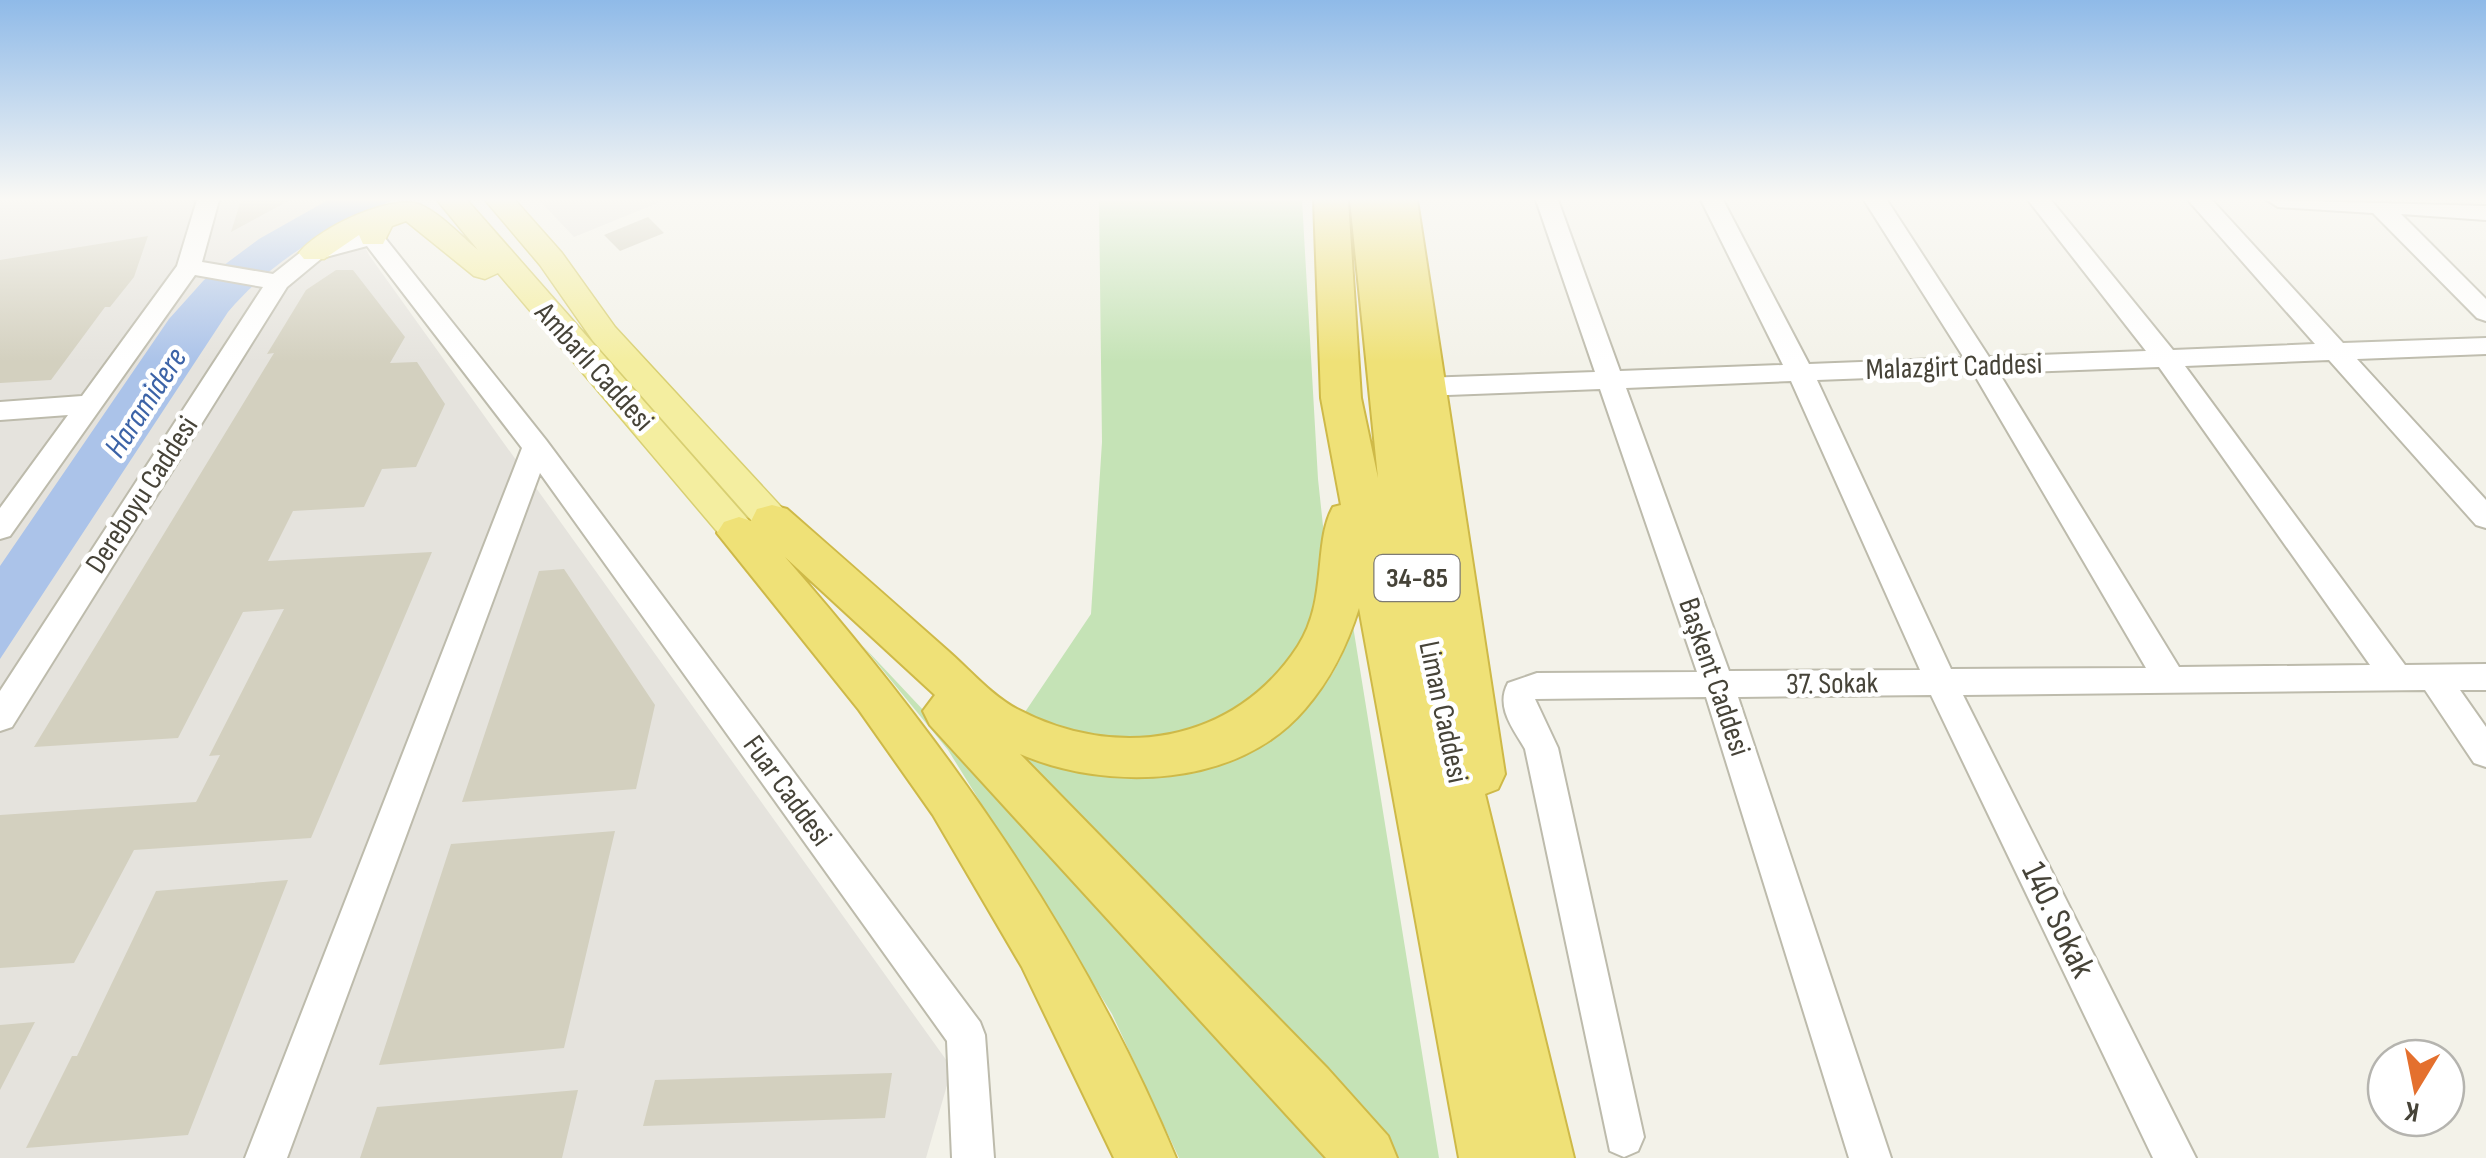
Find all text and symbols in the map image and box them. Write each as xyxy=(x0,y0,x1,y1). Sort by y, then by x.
street label: Ambarlı Caddesi xyxy=(526,295,661,439)
water label: Haramidere xyxy=(96,341,196,465)
street label: Malazgirt Caddesi xyxy=(1865,346,2043,388)
street label: Dereboyu Caddesi xyxy=(78,410,206,580)
road number: 34-85 xyxy=(1374,555,1460,601)
street label: Başkent Caddesi xyxy=(1670,593,1758,761)
street label: Liman Caddesi xyxy=(1410,638,1476,786)
street label: 37. Sokak xyxy=(1786,665,1879,703)
street label: Fuar Caddesi xyxy=(735,729,839,853)
street label: 140. Sokak xyxy=(2012,855,2105,985)
north arrow xyxy=(2366,1038,2466,1138)
text: K xyxy=(2402,1094,2422,1129)

